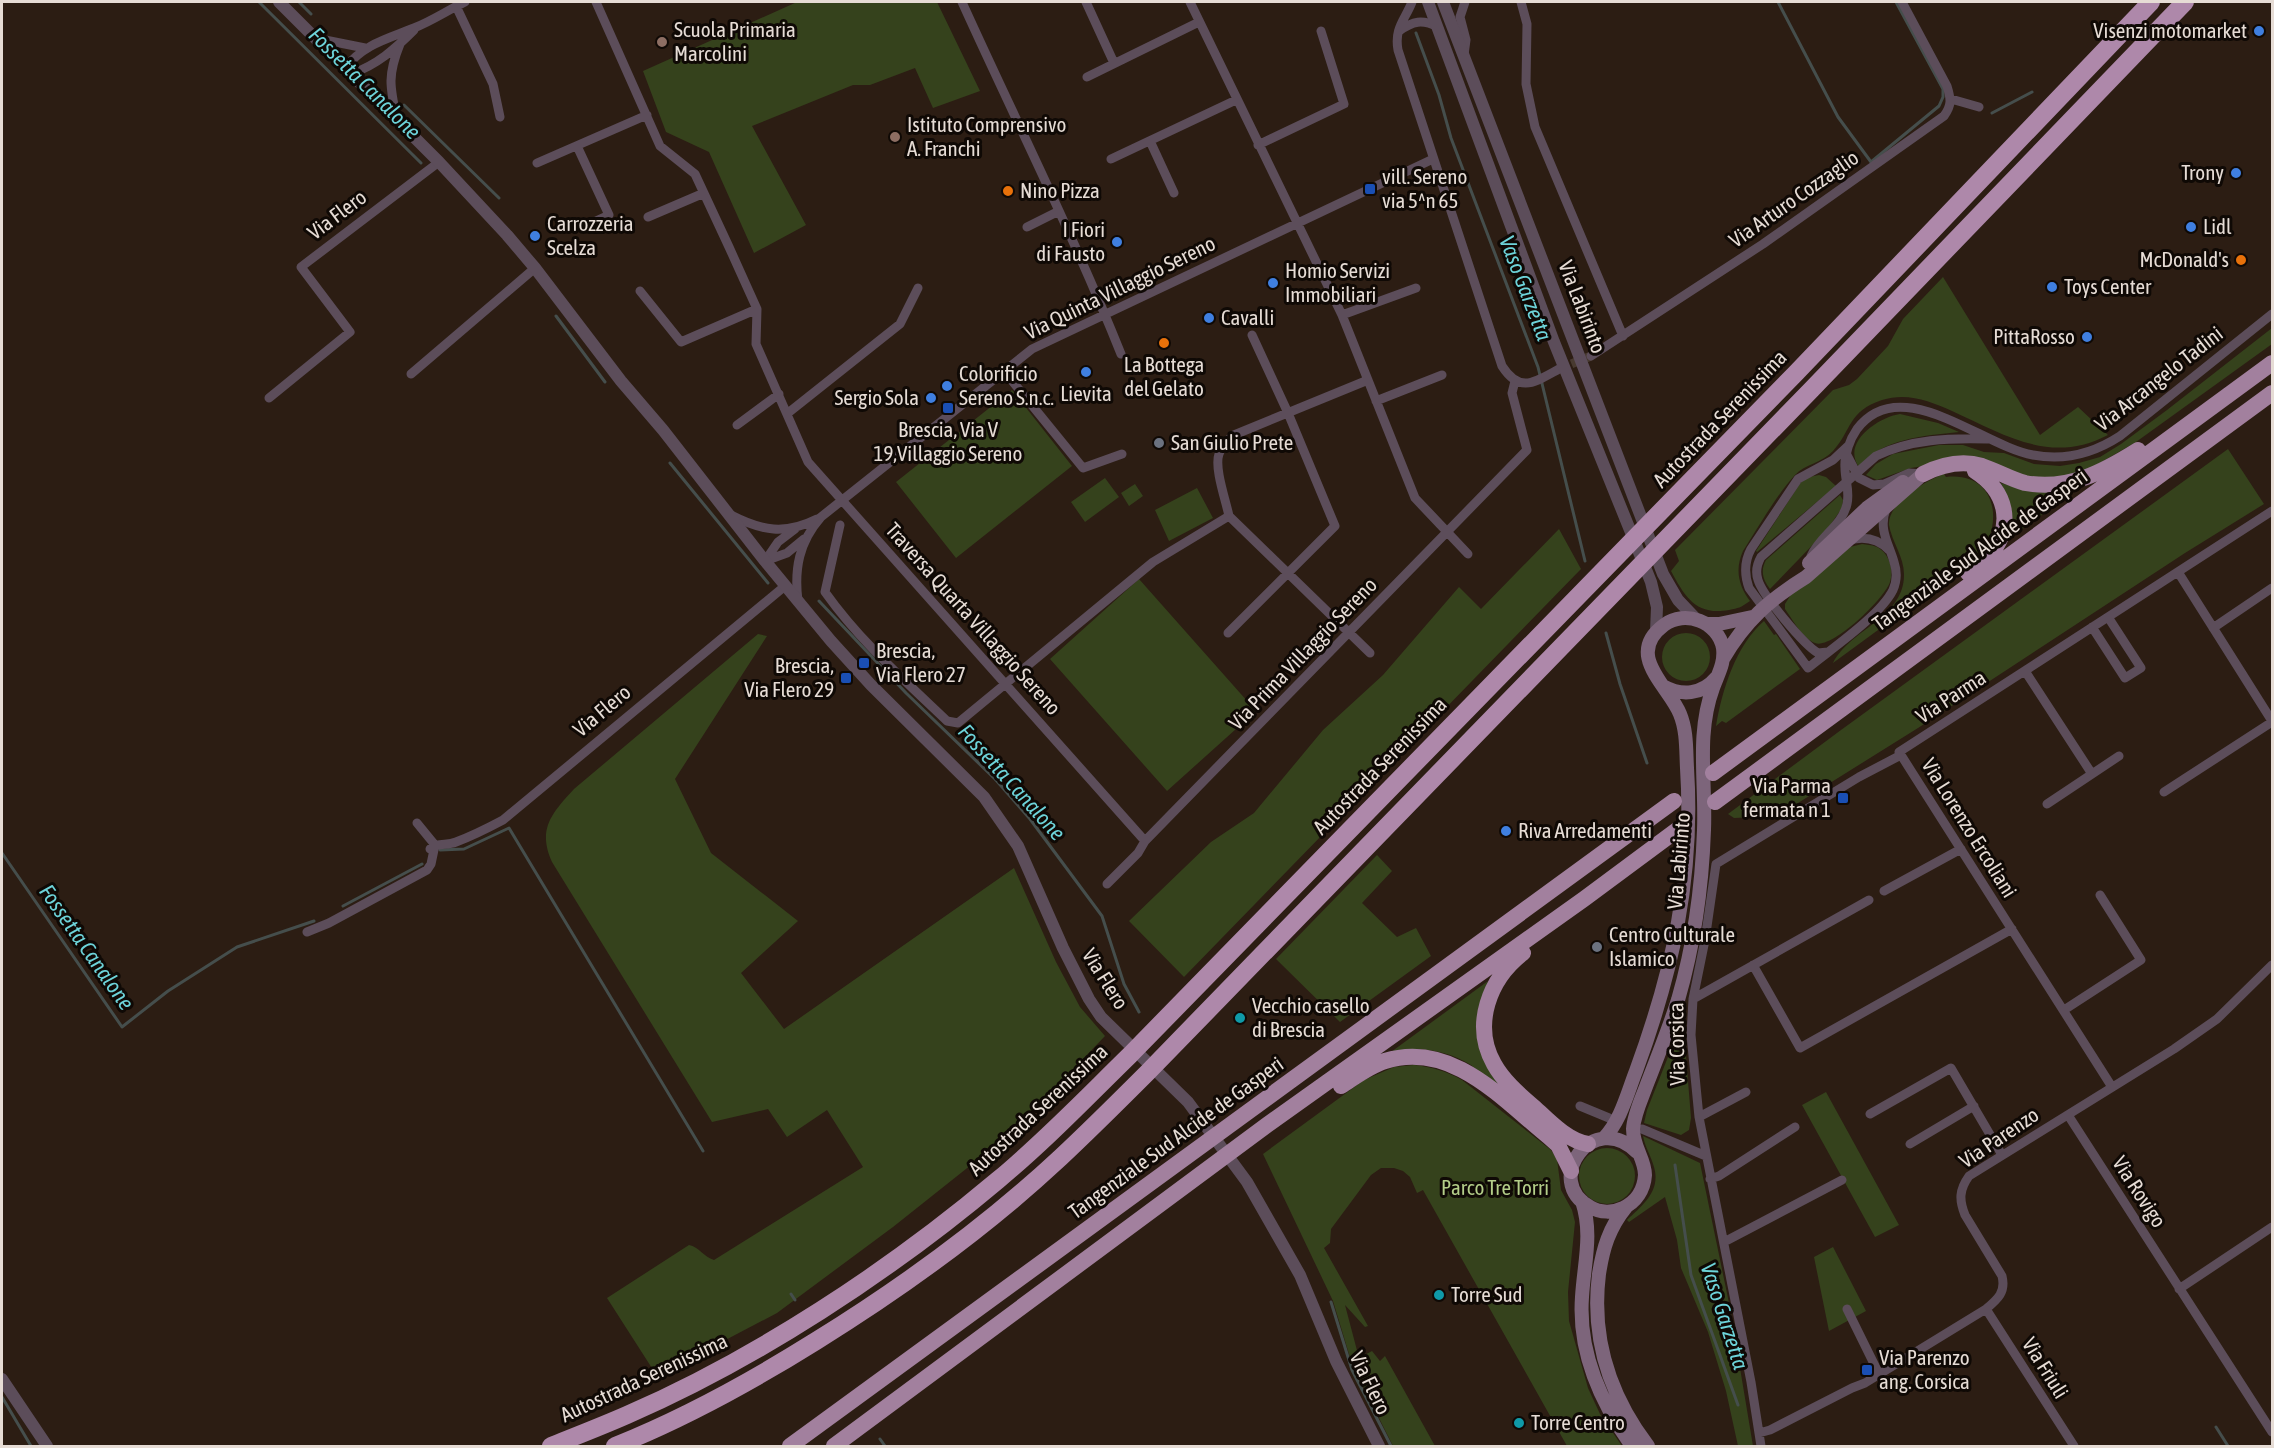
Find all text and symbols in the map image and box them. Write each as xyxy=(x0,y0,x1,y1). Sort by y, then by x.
place label: Scuola Primaria Marcolini xyxy=(674,17,796,65)
place label: Visenzi motomarket xyxy=(2093,18,2247,42)
water label: Fossetta Canalone xyxy=(304,22,426,144)
marker: Visenzi motomarket xyxy=(2252,24,2266,38)
marker: Scuola Primaria Marcolini xyxy=(655,35,669,49)
place label: Istituto Comprensivo A. Franchi xyxy=(907,112,1066,160)
marker: Istituto Comprensivo A. Franchi xyxy=(888,130,902,144)
street label: Via Arturo Cozzaglio xyxy=(1724,145,1863,252)
place label: Trony xyxy=(2181,160,2224,184)
place label: vill. Sereno via 5^n 65 xyxy=(1382,164,1467,212)
marker: Trony xyxy=(2229,166,2243,180)
place label: Nino Pizza xyxy=(1020,178,1100,202)
marker: vill. Sereno via 5^n 65 xyxy=(1363,182,1377,196)
street label: Via Flero xyxy=(302,184,370,244)
marker: Nino Pizza xyxy=(1001,184,1015,198)
place label: Carrozzeria Scelza xyxy=(547,211,634,259)
place label: Lidl xyxy=(2203,214,2232,238)
place label: I Fiori di Fausto xyxy=(1036,217,1105,265)
marker: Lidl xyxy=(2184,220,2198,234)
marker: Carrozzeria Scelza xyxy=(528,229,542,243)
street label: Via Quinta Villaggio Sereno xyxy=(1020,230,1219,344)
water label: Vaso Garzetta xyxy=(1494,232,1558,344)
marker: I Fiori di Fausto xyxy=(1110,235,1124,249)
place label: McDonald's xyxy=(2139,247,2229,271)
marker: McDonald's xyxy=(2234,253,2248,267)
street label: Via Labirinto xyxy=(1554,257,1612,356)
place label: Homio Servizi Immobiliari xyxy=(1285,258,1390,306)
place label: Toys Center xyxy=(2064,274,2152,298)
marker: Homio Servizi Immobiliari xyxy=(1266,276,1280,290)
marker: Toys Center xyxy=(2045,280,2059,294)
place label: Cavalli xyxy=(1221,305,1274,329)
marker: Cavalli xyxy=(1202,311,1216,325)
street label: Via Arcangelo Tadini xyxy=(2090,321,2227,436)
place label: PittaRosso xyxy=(1993,324,2075,348)
marker: PittaRosso xyxy=(2080,330,2094,344)
marker: La Bottega del Gelato xyxy=(1157,336,1171,350)
street label: Autostrada Serenissima xyxy=(1648,345,1791,492)
place label: La Bottega del Gelato xyxy=(1124,352,1204,400)
place label: Colorificio Sereno S.n.c. xyxy=(959,361,1054,409)
marker: Lievita xyxy=(1079,365,1093,379)
marker: Colorificio Sereno S.n.c. xyxy=(940,379,954,393)
place label: Lievita xyxy=(1060,381,1112,405)
place label: Sergio Sola xyxy=(834,385,919,409)
marker: Sergio Sola xyxy=(924,391,938,405)
marker: Brescia, Via V 19,Villaggio Sereno xyxy=(941,401,955,415)
place label: Brescia, Via V 19,Villaggio Sereno xyxy=(874,417,1022,465)
place label: San Giulio Prete xyxy=(1171,430,1293,454)
marker: San Giulio Prete xyxy=(1152,436,1166,450)
street label: Tangenziale Sud Alcide de Gasperi xyxy=(1867,463,2091,635)
street label: Traversa Quarta Villaggio Sereno xyxy=(881,517,1066,719)
street label: Via Prima Villaggio Sereno xyxy=(1223,572,1381,734)
place label: Brescia, Via Flero 27 xyxy=(876,638,966,686)
place label: Brescia, Via Flero 29 xyxy=(744,653,834,701)
marker: Brescia, Via Flero 27 xyxy=(857,656,871,670)
street label: Via Parma xyxy=(1911,665,1990,728)
marker: Brescia, Via Flero 29 xyxy=(839,671,853,685)
street label: Via Flero xyxy=(568,679,635,741)
street label: Autostrada Serenissima xyxy=(1308,692,1451,839)
water label: Fossetta Canalone xyxy=(953,718,1071,846)
street label: Via Lorenzo Ercoliani xyxy=(1917,753,2022,902)
place label: Via Parma fermata n 1 xyxy=(1743,773,1831,821)
marker: Via Parma fermata n 1 xyxy=(1836,791,1850,805)
street label: Via Labirinto xyxy=(1662,811,1694,910)
place label: Riva Arredamenti xyxy=(1518,818,1652,842)
marker: Riva Arredamenti xyxy=(1499,824,1513,838)
water label: Fossetta Canalone xyxy=(34,879,140,1015)
place label: Centro Culturale Islamico xyxy=(1609,922,1735,970)
marker: Centro Culturale Islamico xyxy=(1590,940,1604,954)
street label: Via Flero xyxy=(1078,944,1134,1013)
place label: Vecchio casello di Brescia xyxy=(1252,993,1370,1041)
street label: Via Corsica xyxy=(1663,1002,1689,1086)
marker: Vecchio casello di Brescia xyxy=(1233,1011,1247,1025)
street label: Autostrada Serenissima xyxy=(963,1039,1112,1180)
street label: Tangenziale Sud Alcide de Gasperi xyxy=(1063,1051,1287,1223)
street label: Via Parenzo xyxy=(1954,1102,2043,1172)
street label: Via Rovigo xyxy=(2108,1151,2172,1231)
park label: Parco Tre Torri xyxy=(1441,1175,1549,1199)
water label: Vaso Garzetta xyxy=(1696,1260,1754,1372)
place label: Torre Sud xyxy=(1451,1282,1523,1306)
marker: Torre Sud xyxy=(1432,1288,1446,1302)
street label: Autostrada Serenissima xyxy=(556,1328,731,1426)
street label: Via Friuli xyxy=(2018,1333,2074,1402)
place label: Via Parenzo ang. Corsica xyxy=(1879,1345,1970,1393)
street label: Via Flero xyxy=(1345,1347,1396,1418)
marker: Via Parenzo ang. Corsica xyxy=(1860,1363,1874,1377)
place label: Torre Centro xyxy=(1531,1410,1625,1434)
marker: Torre Centro xyxy=(1512,1416,1526,1430)

